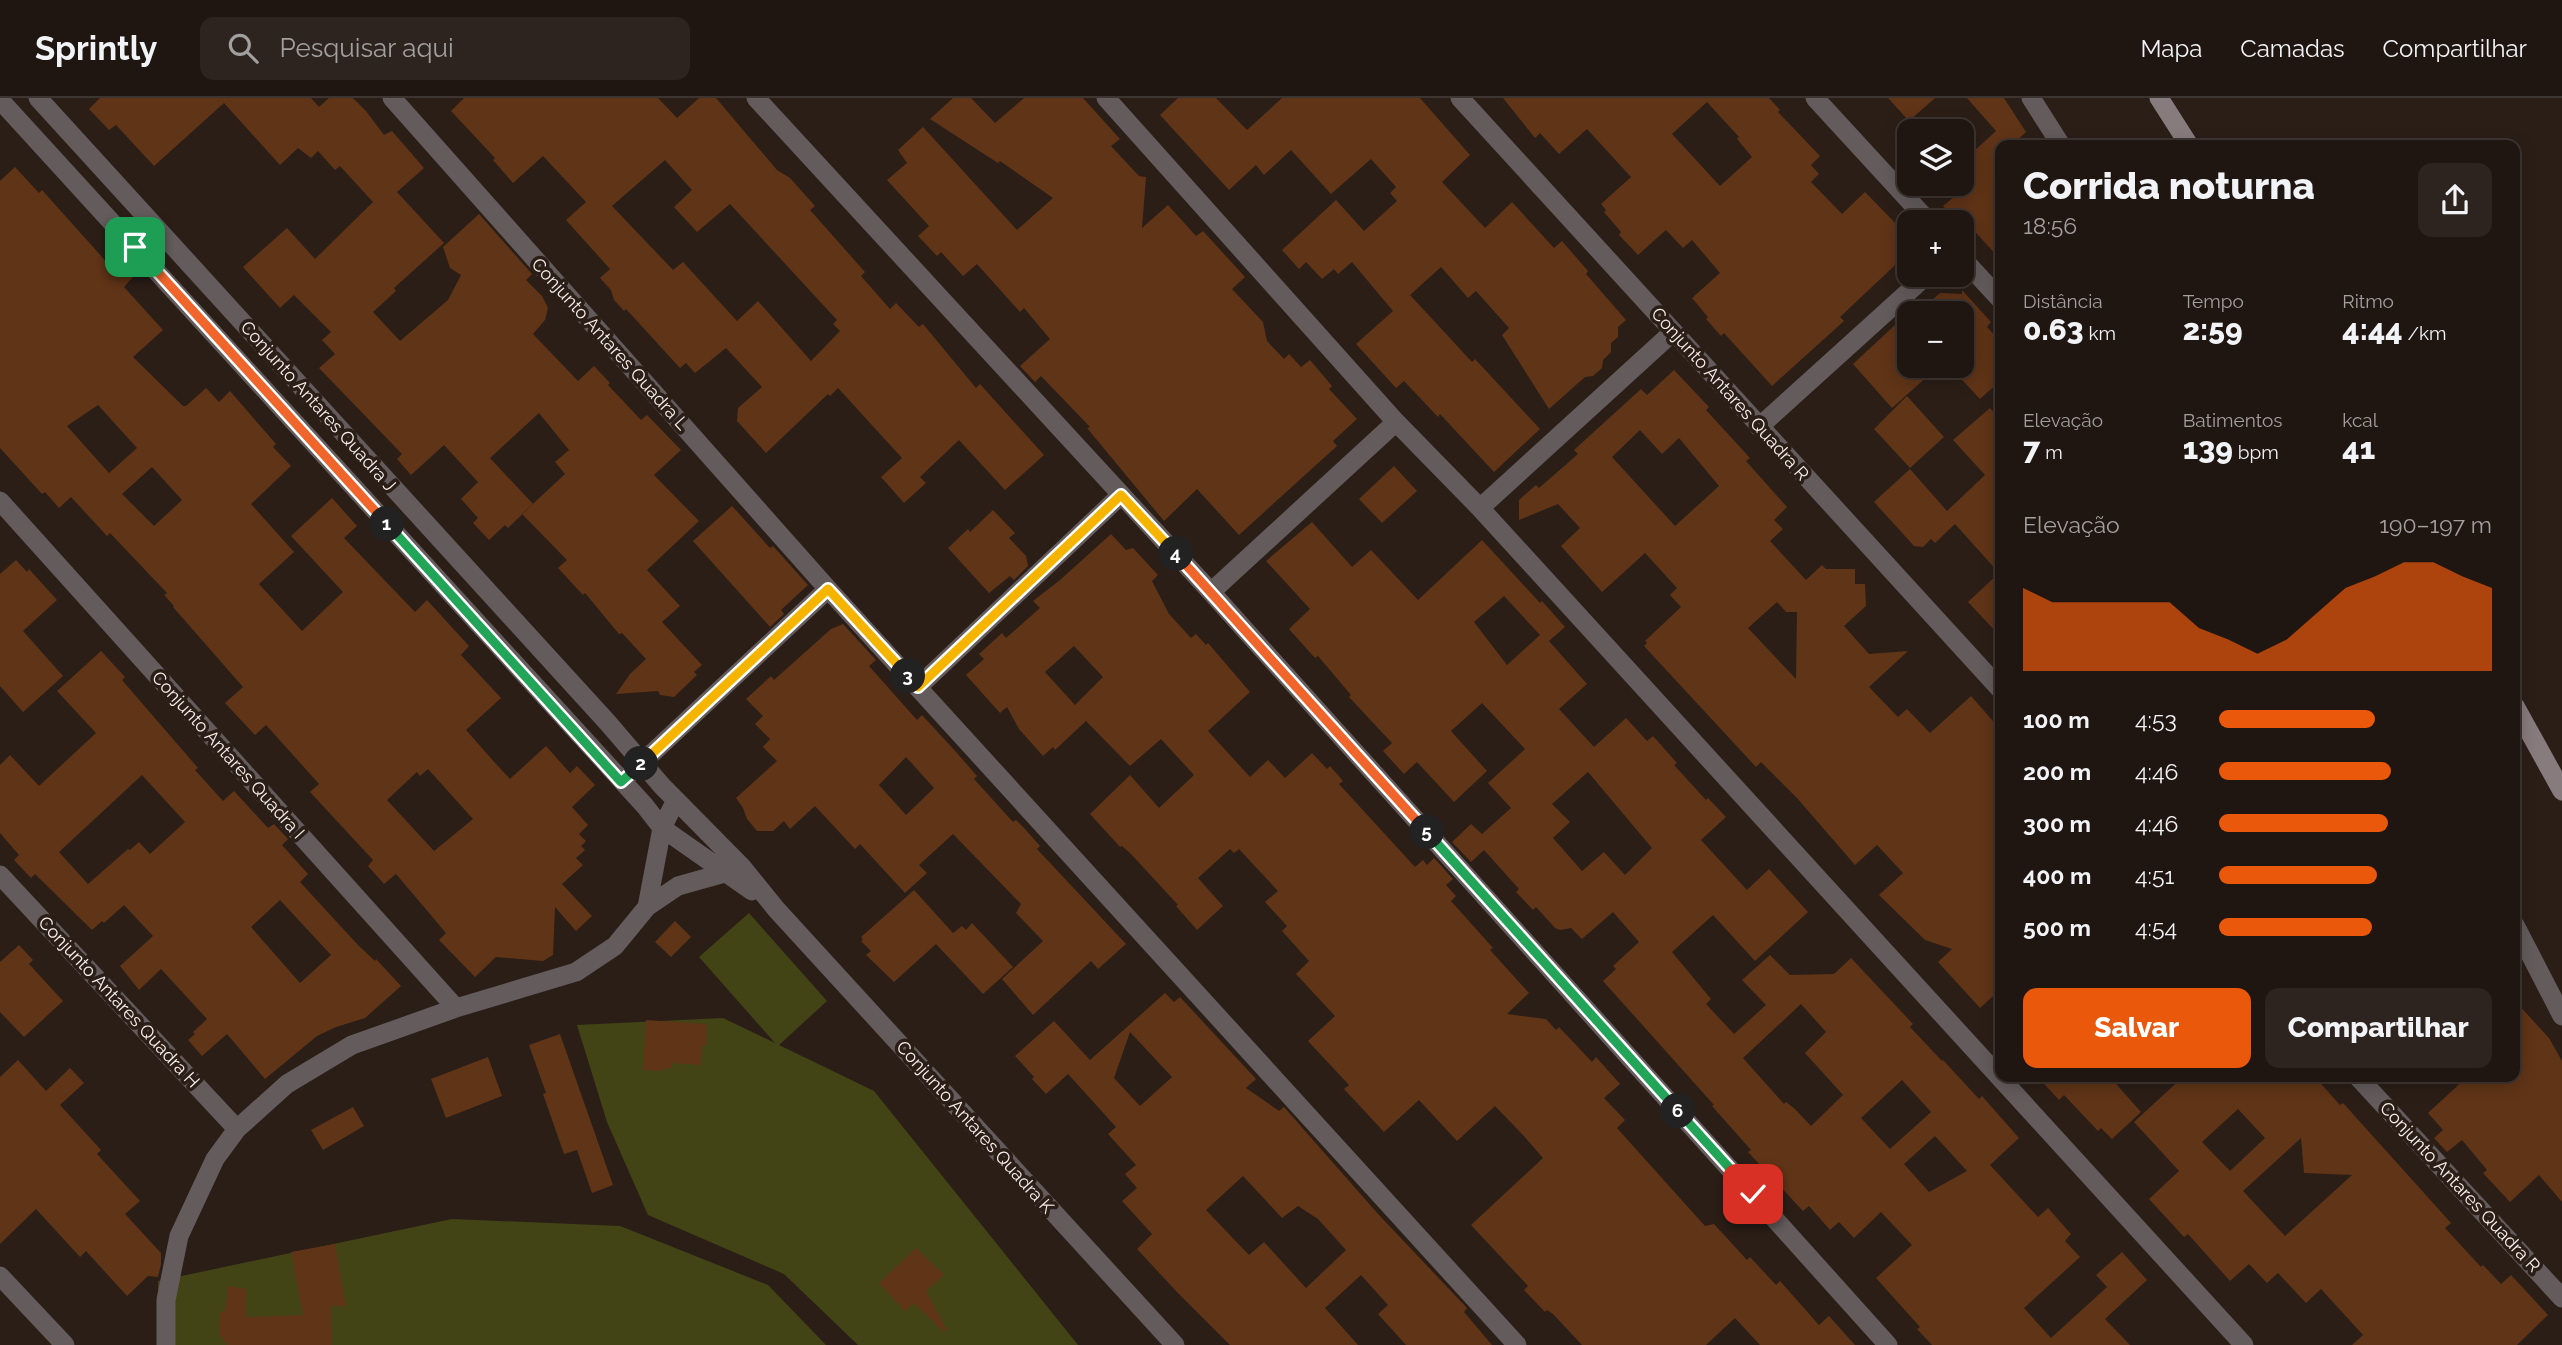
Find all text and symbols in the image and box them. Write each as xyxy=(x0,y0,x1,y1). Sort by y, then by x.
search box xyxy=(200,17,690,80)
text: Sprintly xyxy=(35,29,158,68)
icon: search xyxy=(224,29,262,67)
text: Pesquisar aqui xyxy=(280,33,454,63)
text: Mapa xyxy=(2140,34,2202,63)
text: Camadas xyxy=(2240,34,2345,63)
text: Compartilhar xyxy=(2383,34,2527,63)
map controls xyxy=(1897,119,1974,378)
button: layers xyxy=(1897,119,1974,196)
text: Corrida noturna xyxy=(2023,163,2315,208)
button: share xyxy=(2418,163,2492,237)
button: + xyxy=(1897,210,1974,287)
text: 18:56 xyxy=(2023,212,2077,239)
pin xyxy=(105,217,165,277)
icon: arrive xyxy=(116,228,154,266)
street label: Conjunto Antares Quadra L xyxy=(528,253,693,434)
text: Distância xyxy=(2023,290,2103,312)
text: Tempo xyxy=(2183,290,2244,312)
text: Ritmo xyxy=(2342,290,2394,312)
button: − xyxy=(1897,301,1974,378)
street label: Conjunto Antares Quadra R xyxy=(1647,303,1814,485)
text: 0.63 xyxy=(2023,312,2084,347)
text: 2:59 xyxy=(2183,312,2243,347)
text: 4:44 xyxy=(2342,312,2403,347)
street label: Conjunto Antares Quadra J xyxy=(236,316,400,495)
text: km xyxy=(2084,322,2116,344)
text: /km xyxy=(2403,322,2446,344)
text: Elevação xyxy=(2023,409,2103,431)
text: Batimentos xyxy=(2183,409,2282,431)
text: kcal xyxy=(2342,409,2378,431)
text: 7 xyxy=(2023,431,2040,466)
text: 139 xyxy=(2183,431,2233,466)
text: 41 xyxy=(2342,431,2375,466)
text: m xyxy=(2040,441,2063,463)
text: bpm xyxy=(2233,441,2279,463)
pin: 1 xyxy=(370,506,404,542)
text: Elevação xyxy=(2023,511,2120,538)
text: 190–197 m xyxy=(2379,511,2492,538)
text: 1 xyxy=(382,512,391,534)
pin: 4 xyxy=(1158,536,1194,572)
text: 4 xyxy=(1170,542,1181,564)
pin: 3 xyxy=(890,658,926,694)
text: 3 xyxy=(902,664,913,686)
street label: Conjunto Antares Quadra I xyxy=(148,667,309,843)
text: 100 m xyxy=(2023,706,2090,733)
text: 4:53 xyxy=(2135,706,2177,733)
pin: 2 xyxy=(624,746,658,782)
text: 2 xyxy=(635,752,646,774)
text: 200 m xyxy=(2023,758,2091,785)
text: 4:46 xyxy=(2135,758,2178,785)
text: 300 m xyxy=(2023,810,2091,837)
text: 4:46 xyxy=(2135,810,2178,837)
pin: 5 xyxy=(1410,814,1444,850)
text: 5 xyxy=(1421,820,1432,842)
text: 400 m xyxy=(2023,862,2091,889)
text: 4:51 xyxy=(2135,862,2174,889)
street label: Conjunto Antares Quadra H xyxy=(34,912,204,1092)
text: 500 m xyxy=(2023,914,2091,941)
text: 4:54 xyxy=(2135,914,2177,941)
button: Salvar xyxy=(2023,988,2251,1068)
button: Compartilhar xyxy=(2265,988,2492,1068)
street label: Conjunto Antares Quadra K xyxy=(892,1036,1059,1218)
pin: 6 xyxy=(1660,1094,1696,1128)
street label: Conjunto Antares Quadra R xyxy=(2376,1097,2545,1276)
text: 6 xyxy=(1672,1099,1683,1121)
pin xyxy=(1723,1164,1783,1224)
icon: check xyxy=(1734,1175,1772,1213)

